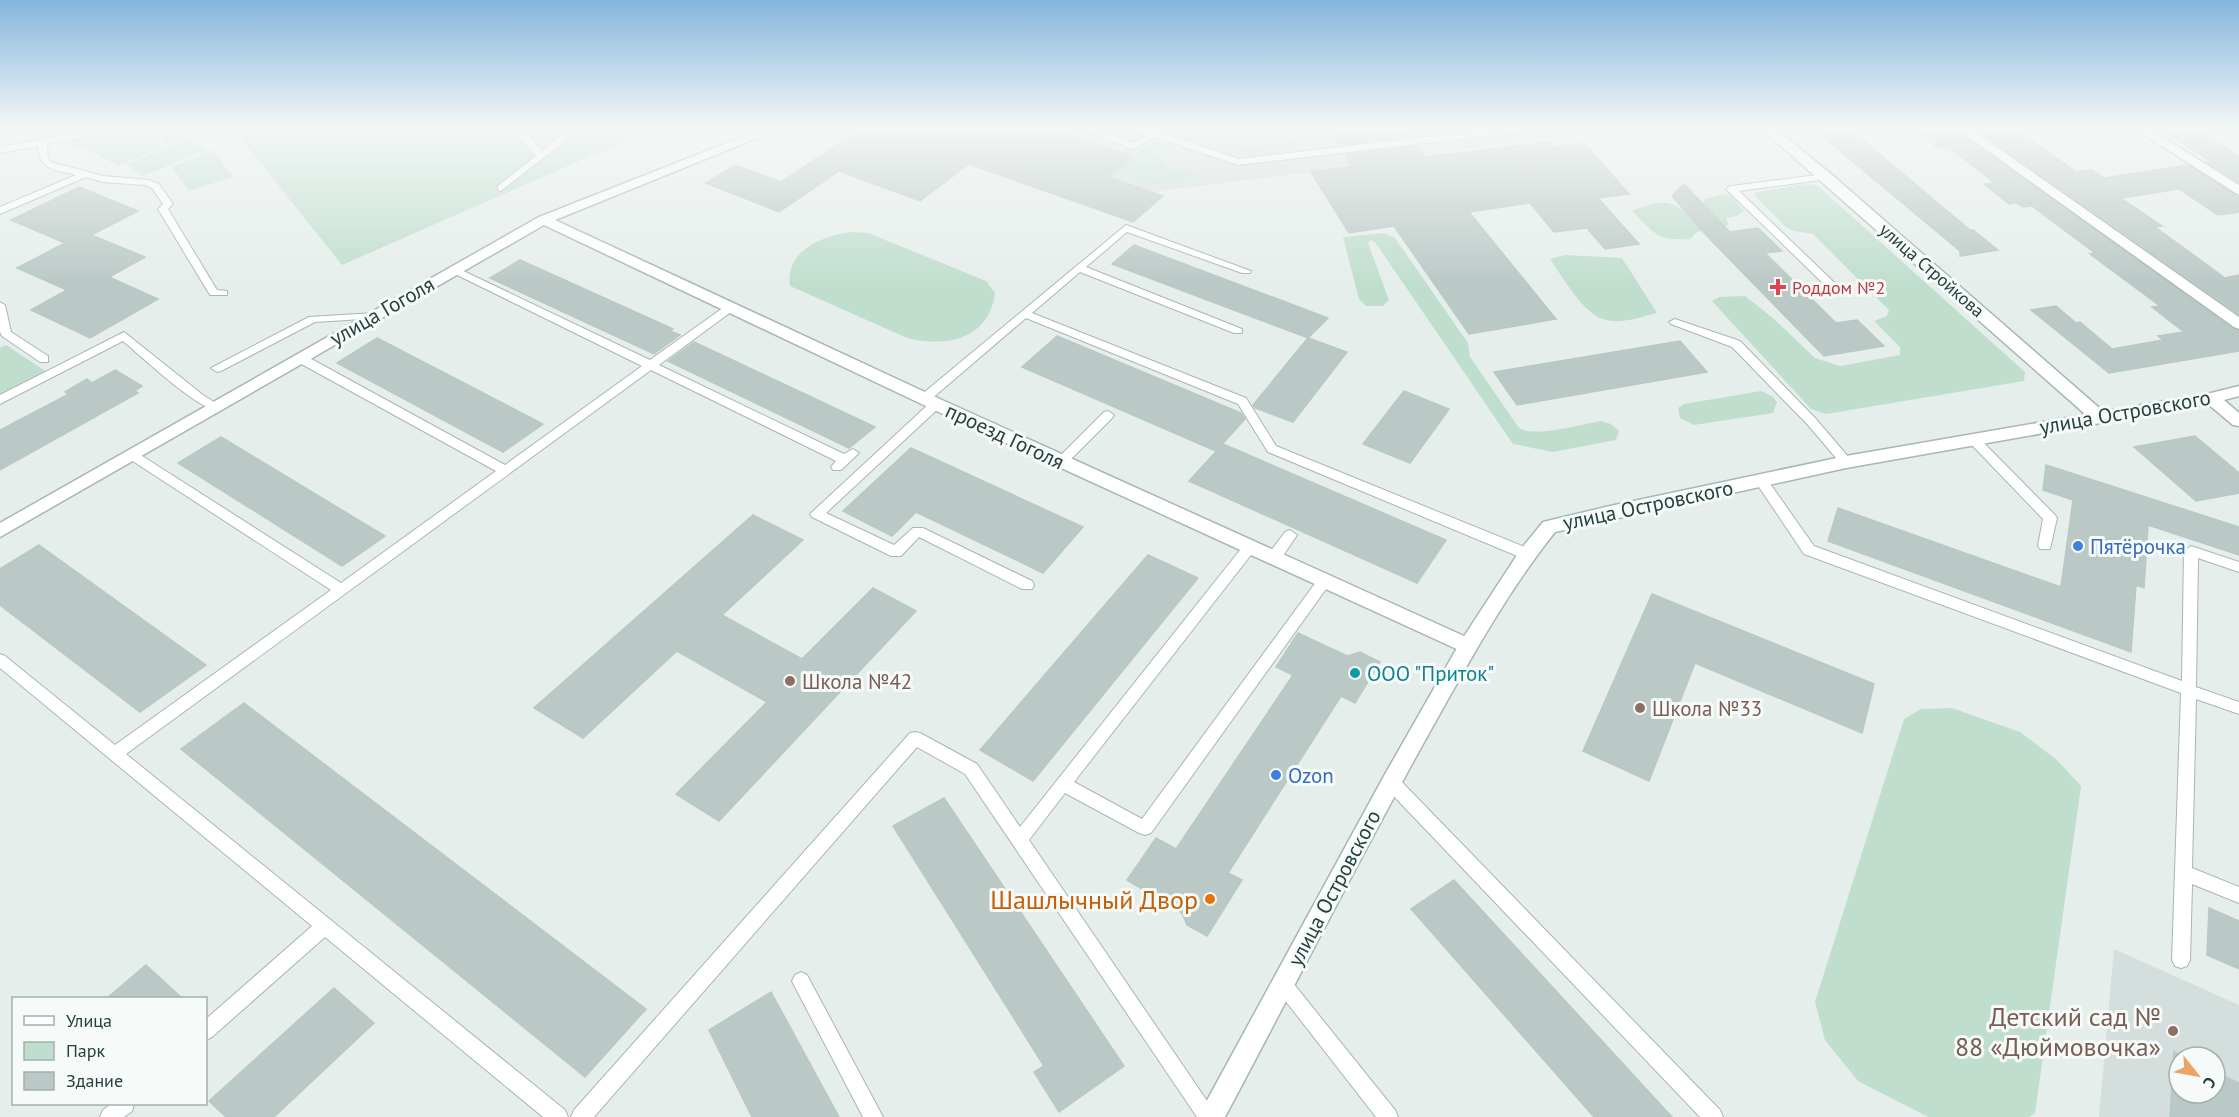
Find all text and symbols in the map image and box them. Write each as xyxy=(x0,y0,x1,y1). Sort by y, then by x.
street label: улица Стройкова xyxy=(1875,218,1989,322)
street label: улица Гоголя xyxy=(325,270,439,352)
place label: Роддом №2 xyxy=(1792,276,1885,299)
marker: Роддом №2 xyxy=(1769,278,1787,296)
street label: улица Островского xyxy=(2037,384,2213,440)
street label: проезд Гоголя xyxy=(941,397,1069,475)
street label: улица Островского xyxy=(1560,474,1736,536)
place label: Пятёрочка xyxy=(2090,533,2186,560)
marker: Пятёрочка xyxy=(2071,539,2085,553)
place label: ООО "Приток" xyxy=(1367,660,1494,687)
marker: ООО "Приток" xyxy=(1348,666,1362,680)
place label: Школа №42 xyxy=(802,668,912,695)
marker: Школа №42 xyxy=(783,674,797,688)
place label: Школа №33 xyxy=(1652,695,1762,722)
marker: Школа №33 xyxy=(1633,701,1647,715)
place label: Ozon xyxy=(1288,762,1334,789)
marker: Ozon xyxy=(1269,768,1283,782)
street label: улица Островского xyxy=(1281,805,1387,971)
place label: Шашлычный Двор xyxy=(990,883,1198,916)
marker: Шашлычный Двор xyxy=(1203,892,1217,906)
legend xyxy=(12,997,207,1105)
place label: Детский сад № 88 «Дюймовочка» xyxy=(1955,1000,2161,1063)
text: Улица xyxy=(66,1009,112,1032)
marker: Детский сад № 88 «Дюймовочка» xyxy=(2166,1024,2180,1038)
text: Парк xyxy=(66,1039,106,1062)
north arrow xyxy=(2167,1045,2227,1105)
text: Здание xyxy=(66,1069,123,1092)
text: С xyxy=(2199,1074,2221,1092)

